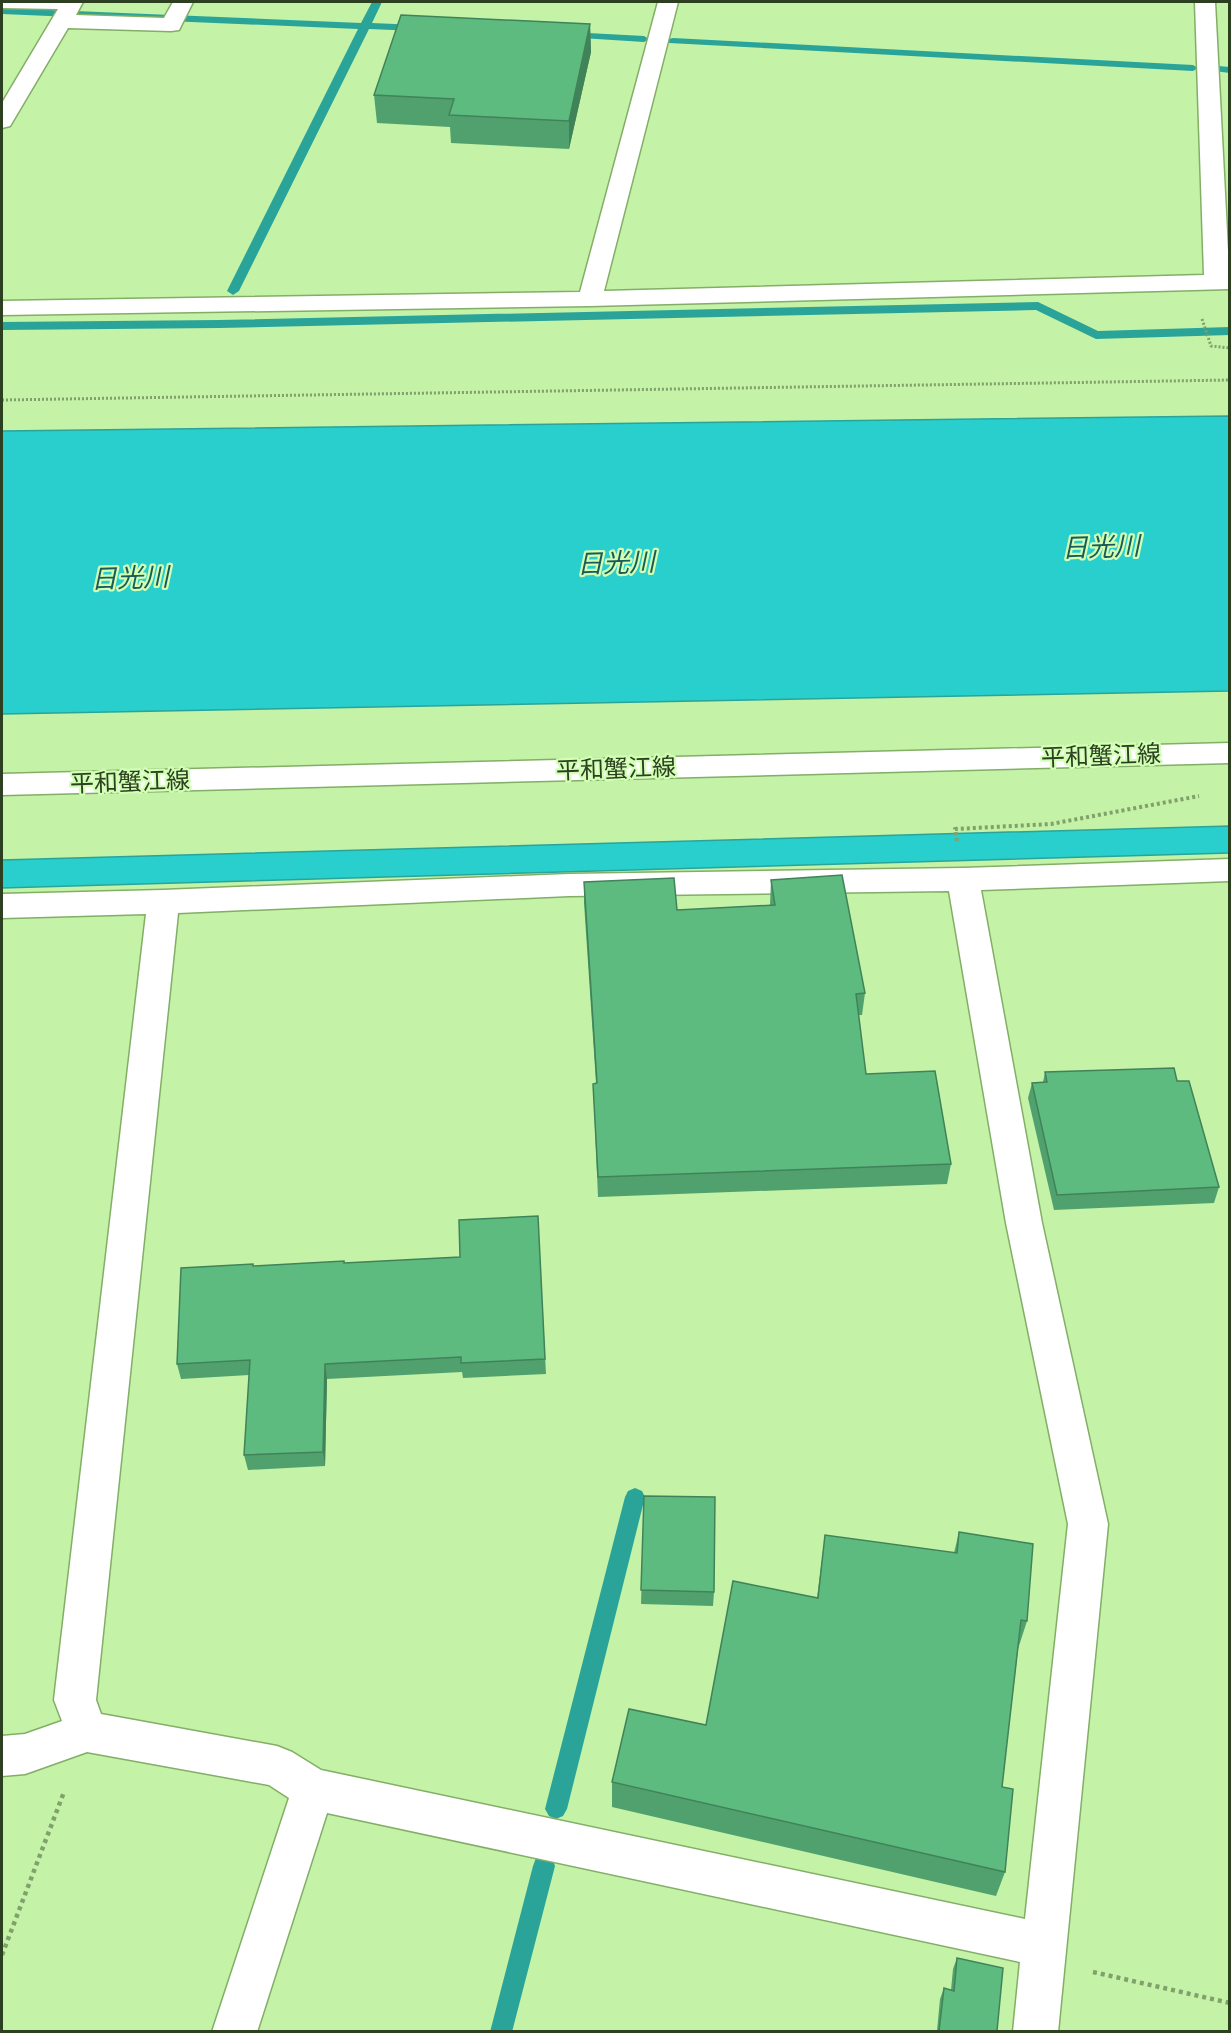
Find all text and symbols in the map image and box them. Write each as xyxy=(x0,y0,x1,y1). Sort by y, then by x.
water label: 日光川 xyxy=(1061,527,1144,567)
water label: 日光川 xyxy=(576,543,659,583)
water label: 日光川 xyxy=(90,558,173,598)
street label: 平和蟹江線 xyxy=(1040,736,1162,775)
street label: 平和蟹江線 xyxy=(555,749,677,788)
street label: 平和蟹江線 xyxy=(69,762,191,801)

